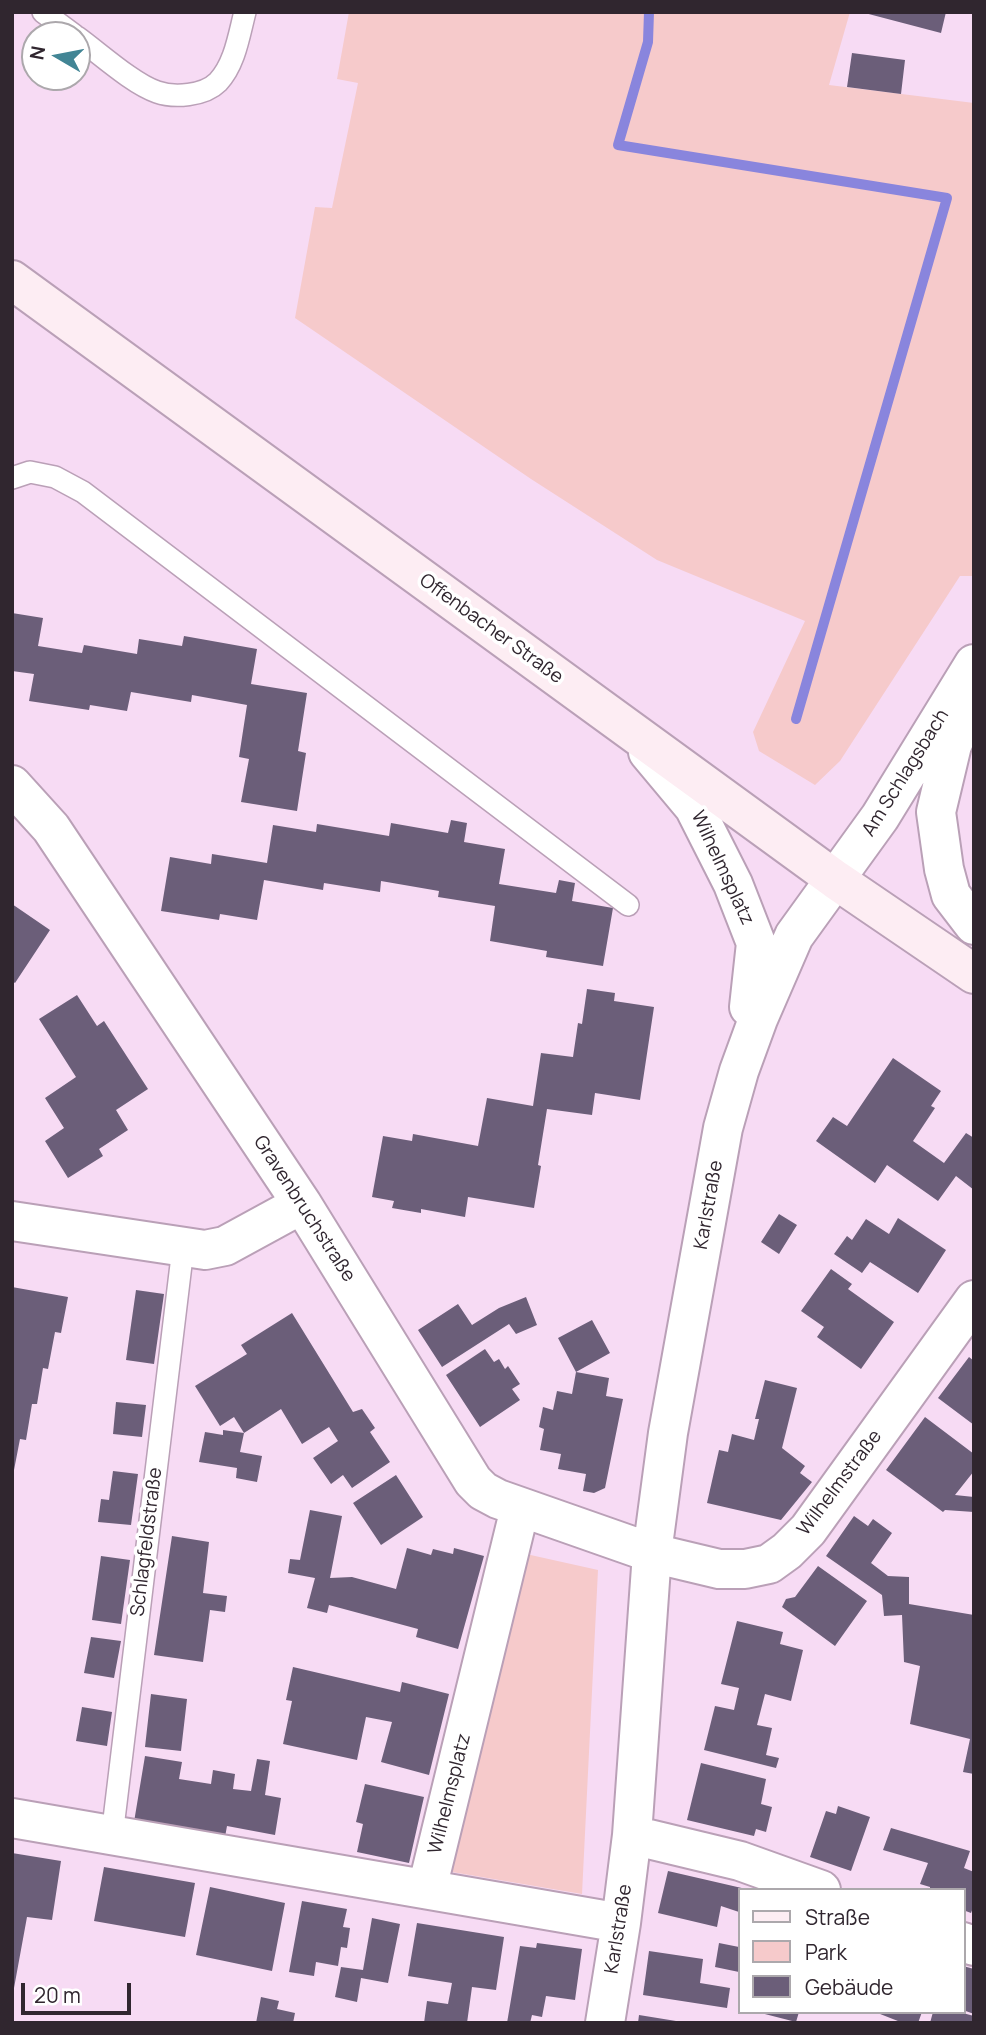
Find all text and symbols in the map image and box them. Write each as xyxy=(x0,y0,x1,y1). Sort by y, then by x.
north arrow xyxy=(21,21,91,91)
text: N xyxy=(23,44,51,62)
street label: Offenbacher Straße xyxy=(415,569,567,689)
street label: Am Schlagsbach xyxy=(858,705,954,841)
street label: Wilhelmsplatz xyxy=(686,807,758,929)
street label: Gravenbruchstraße xyxy=(248,1132,360,1286)
street label: Karlstraße xyxy=(690,1159,728,1251)
street label: Wilhelmstraße xyxy=(793,1426,887,1540)
street label: Schlagfeldstraße xyxy=(127,1466,167,1618)
street label: Wilhelmsplatz xyxy=(424,1732,476,1856)
street label: Karlstraße xyxy=(601,1883,637,1975)
legend xyxy=(738,1888,965,2014)
text: Straße xyxy=(805,1903,870,1931)
text: Park xyxy=(805,1938,847,1966)
scale bar xyxy=(24,1968,135,2012)
text: Gebäude xyxy=(805,1973,893,2001)
text: 20 m xyxy=(34,1981,81,2009)

